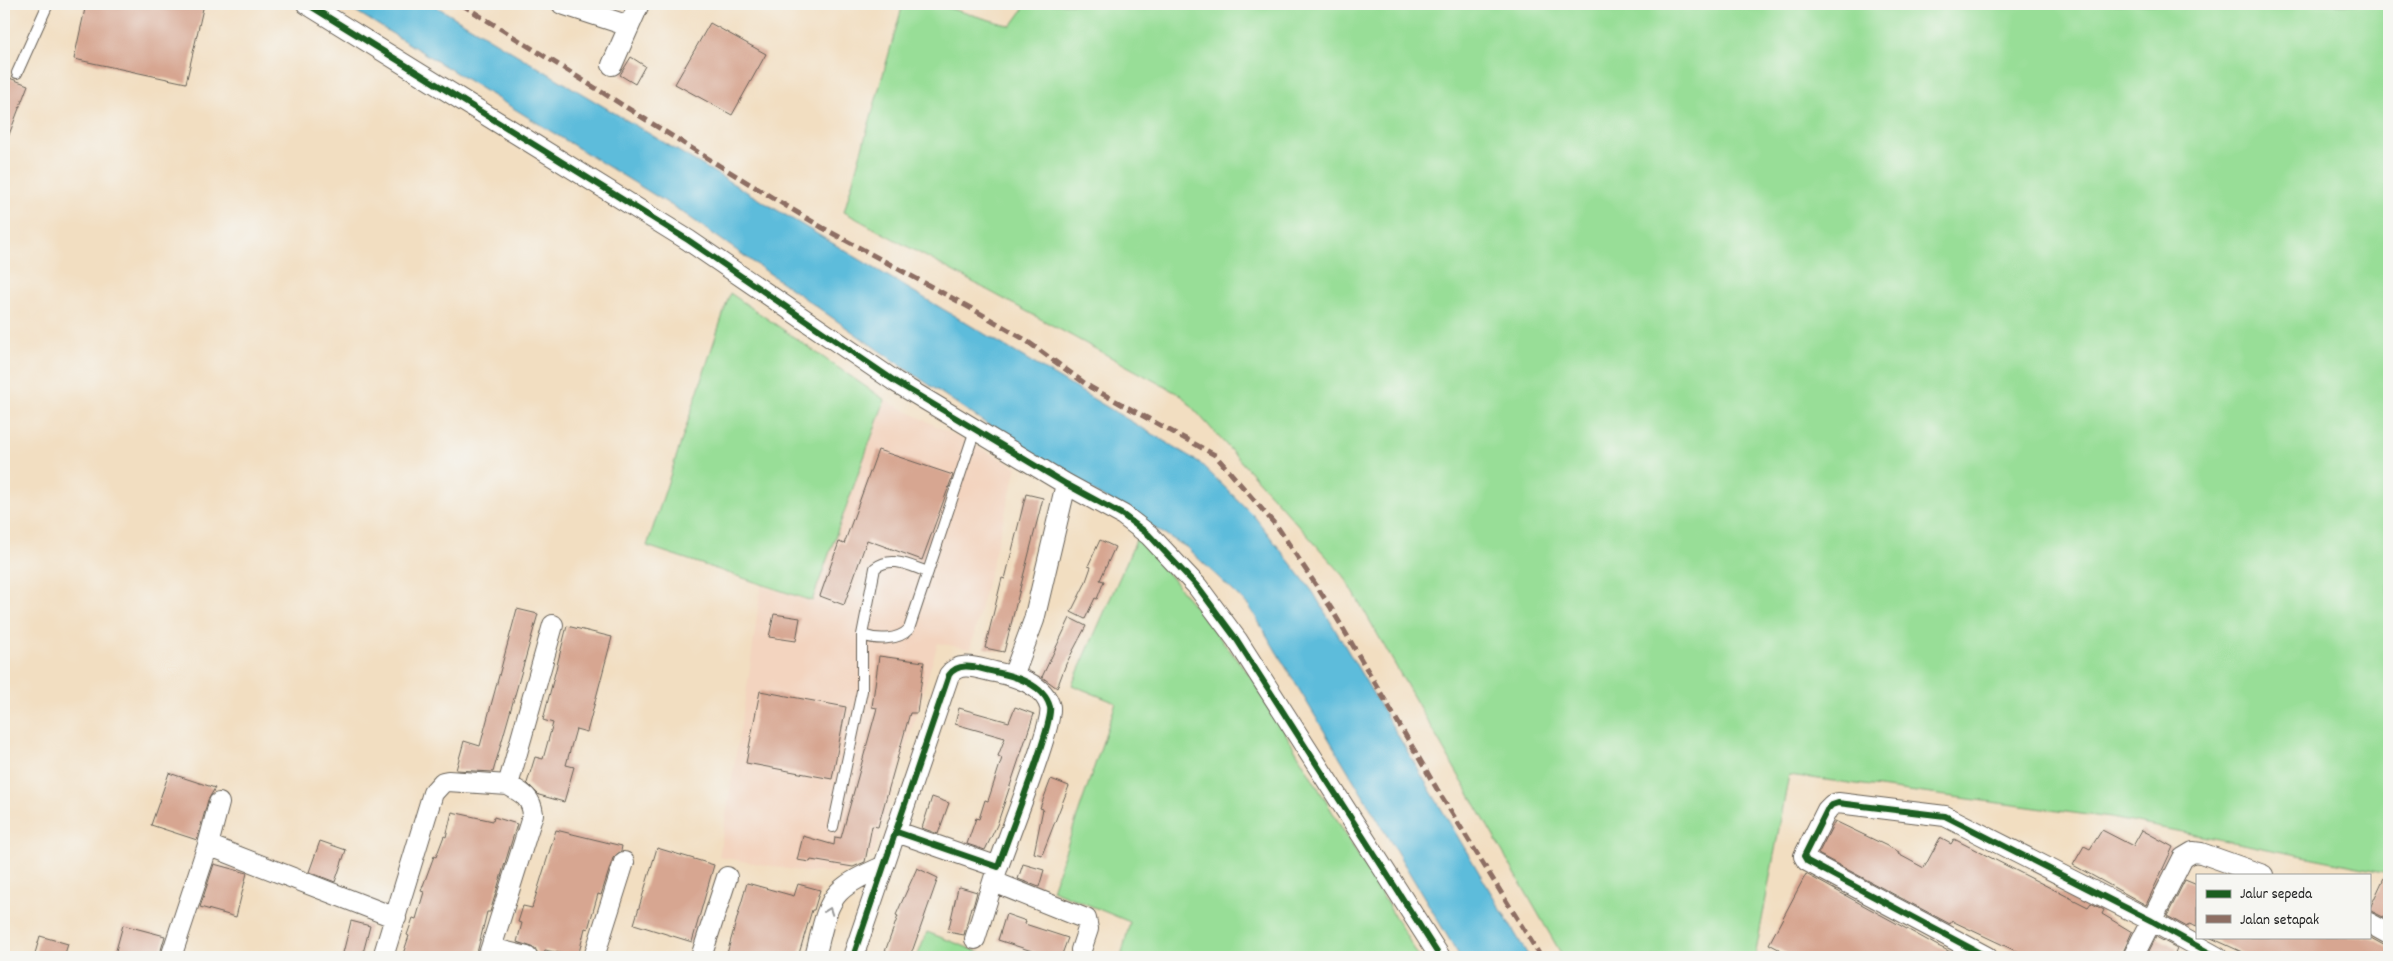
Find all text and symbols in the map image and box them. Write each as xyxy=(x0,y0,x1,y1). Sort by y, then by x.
legend xyxy=(2196,874,2370,938)
text: Jalur sepeda xyxy=(2240,884,2313,906)
one-way arrow xyxy=(823,907,833,916)
text: Jalan setapak xyxy=(2240,910,2319,932)

